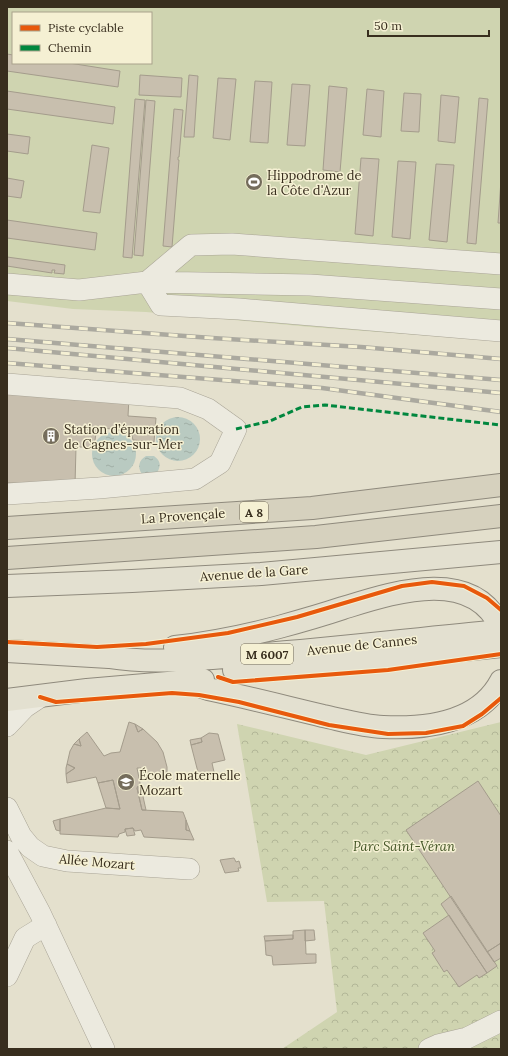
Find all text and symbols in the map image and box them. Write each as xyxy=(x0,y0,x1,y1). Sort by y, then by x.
legend xyxy=(12,12,152,64)
scale bar xyxy=(368,12,489,38)
text: 50 m xyxy=(374,18,402,33)
text: Piste cyclable xyxy=(48,20,124,35)
text: Chemin xyxy=(48,40,91,55)
place label: Hippodrome de la Côte d'Azur xyxy=(267,167,362,199)
sports icon: Hippodrome de la Côte d'Azur xyxy=(244,172,264,192)
place label: Station d’épuration de Cagnes-sur-Mer xyxy=(64,421,183,453)
building icon: Station d’épuration de Cagnes-sur-Mer xyxy=(41,426,61,446)
road number: A 8 xyxy=(240,502,268,522)
street label: La Provençale xyxy=(140,505,226,527)
street label: Avenue de la Gare xyxy=(198,561,309,585)
street label: Avenue de Cannes xyxy=(305,631,418,659)
road number: M 6007 xyxy=(241,644,293,664)
place label: École maternelle Mozart xyxy=(139,767,241,799)
school or university icon: École maternelle Mozart xyxy=(116,772,136,792)
park label: Parc Saint-Véran xyxy=(353,838,455,855)
street label: Allée Mozart xyxy=(57,850,136,874)

